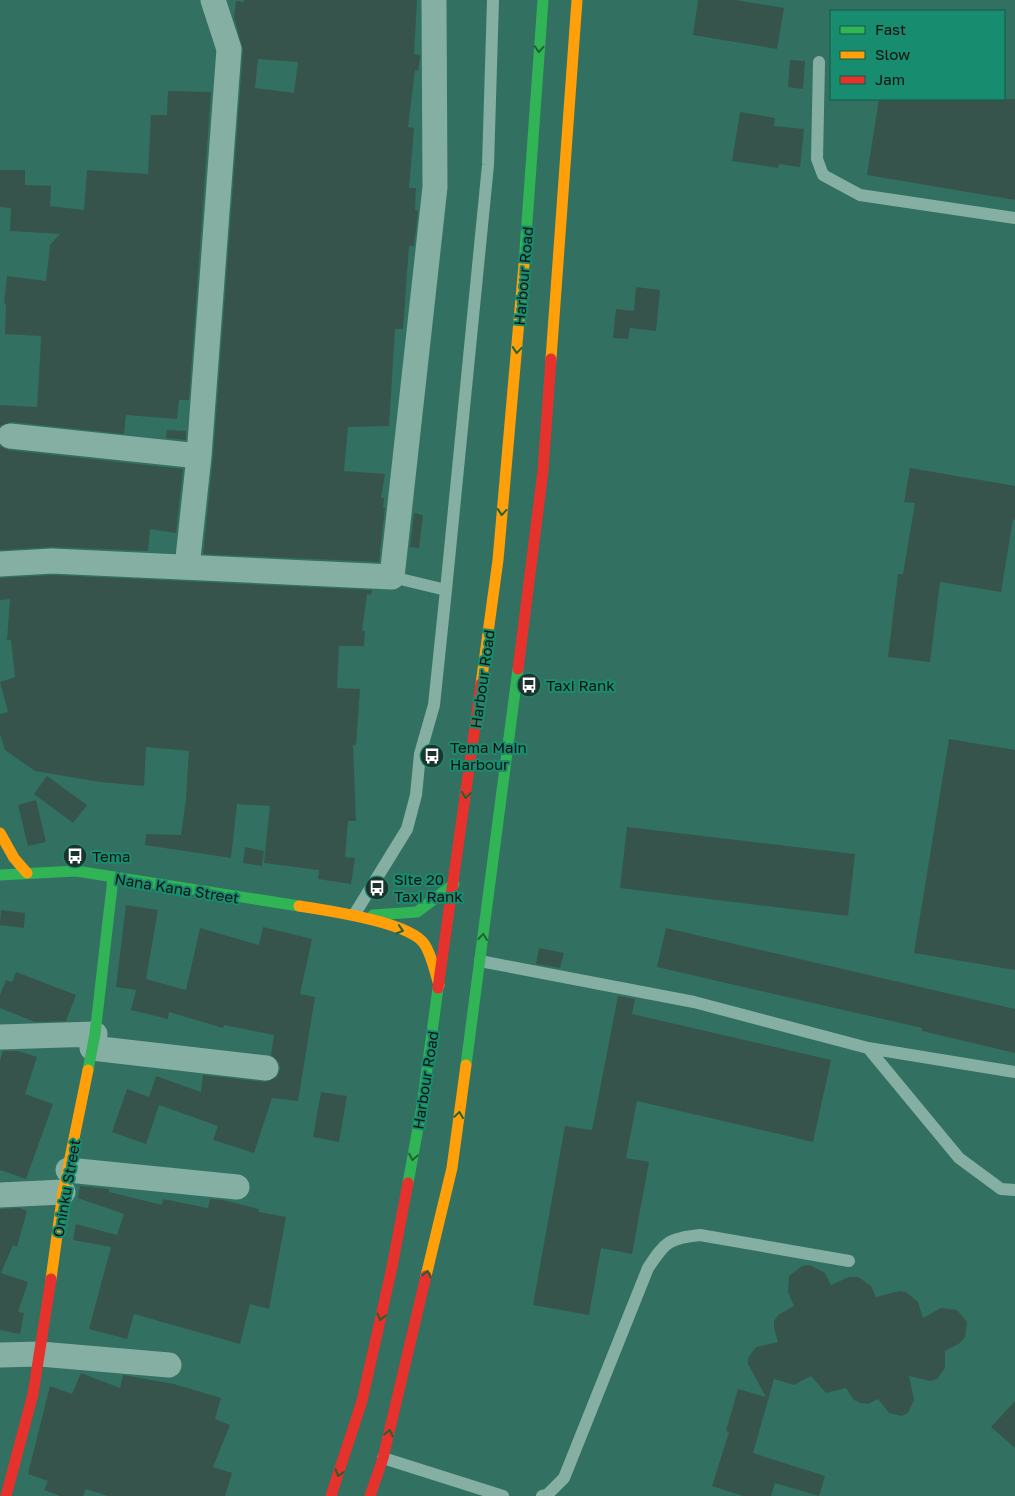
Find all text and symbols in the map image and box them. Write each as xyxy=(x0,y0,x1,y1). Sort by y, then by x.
legend xyxy=(830,10,1005,100)
text: Fast xyxy=(875,20,906,38)
one-way arrow xyxy=(534,45,545,53)
text: Slow xyxy=(875,45,910,63)
text: Jam xyxy=(875,70,905,88)
street label: Harbour Road xyxy=(510,226,536,326)
one-way arrow xyxy=(511,347,522,355)
one-way arrow xyxy=(497,508,508,516)
street label: Harbour Road xyxy=(466,629,498,729)
bus stop icon: Taxi Rank xyxy=(516,672,542,698)
place label: Taxi Rank xyxy=(546,676,615,694)
place label: Tema Main Harbour xyxy=(450,738,527,773)
bus stop icon: Tema Main Harbour xyxy=(419,743,445,769)
one-way arrow xyxy=(461,791,472,799)
bus stop icon: Tema xyxy=(62,843,88,869)
place label: Tema xyxy=(92,847,130,865)
street label: Nana Kana Street xyxy=(113,869,241,907)
place label: Site 20 Taxi Rank xyxy=(394,870,463,905)
bus stop icon: Site 20 Taxi Rank xyxy=(364,875,390,901)
one-way arrow xyxy=(396,924,404,934)
one-way arrow xyxy=(477,933,488,941)
street label: Harbour Road xyxy=(408,1030,442,1130)
one-way arrow xyxy=(453,1111,463,1120)
street label: Oninku Street xyxy=(49,1138,83,1238)
one-way arrow xyxy=(408,1153,418,1162)
one-way arrow xyxy=(421,1270,432,1279)
one-way arrow xyxy=(376,1312,387,1321)
one-way arrow xyxy=(383,1428,394,1437)
one-way arrow xyxy=(334,1469,344,1477)

